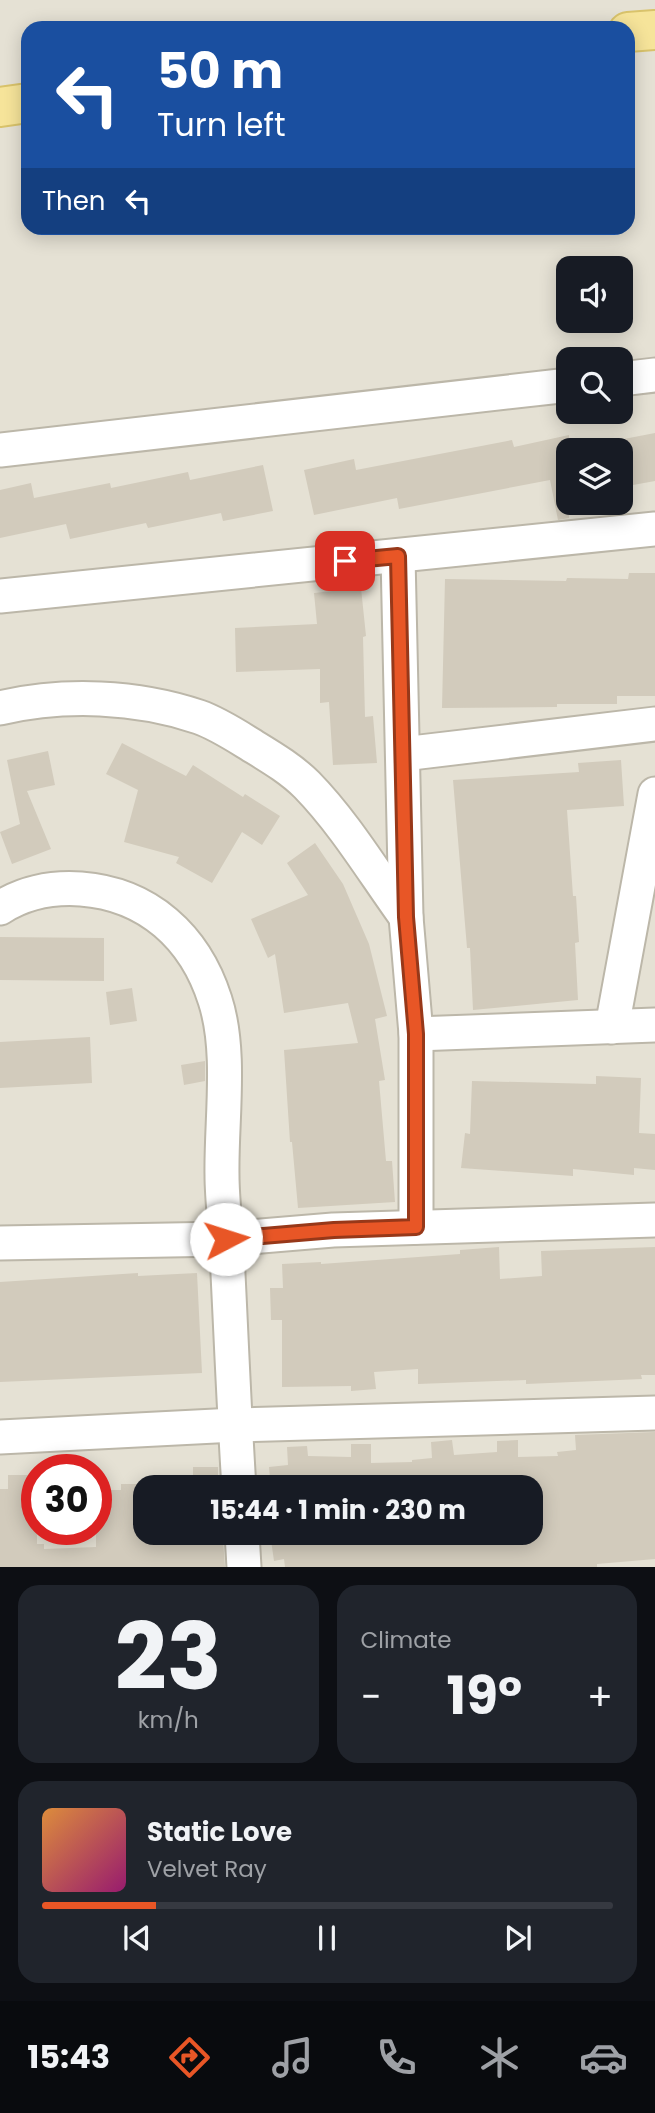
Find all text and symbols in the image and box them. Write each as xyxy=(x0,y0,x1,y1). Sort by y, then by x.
text: 50 m xyxy=(157,37,283,105)
icon: left xyxy=(42,49,133,140)
text: Turn left xyxy=(157,102,286,147)
icon: left xyxy=(119,182,157,220)
text: Then xyxy=(42,183,105,219)
map controls xyxy=(556,256,633,515)
button: sound xyxy=(556,256,633,333)
button: search xyxy=(556,347,633,424)
button: layers xyxy=(556,438,633,515)
pin xyxy=(315,531,375,591)
icon: arrive xyxy=(326,542,364,580)
position arrow xyxy=(189,1202,263,1276)
speed limit sign: 30 xyxy=(21,1454,112,1545)
text: 15:44 · 1 min · 230 m xyxy=(210,1492,466,1528)
text: 23 xyxy=(115,1593,222,1721)
text: Climate xyxy=(361,1624,451,1656)
text: 19° xyxy=(446,1659,522,1732)
text: − xyxy=(361,1670,381,1723)
text: + xyxy=(587,1670,613,1723)
text: km/h xyxy=(138,1704,199,1736)
text: Static Love xyxy=(147,1814,292,1850)
text: Velvet Ray xyxy=(147,1853,267,1885)
icon: previous xyxy=(118,1919,156,1957)
icon: pause xyxy=(308,1919,346,1957)
icon: next xyxy=(499,1919,537,1957)
icon: directions xyxy=(165,2033,214,2082)
icon: music xyxy=(268,2033,317,2082)
icon: phone xyxy=(372,2033,421,2082)
icon: climate xyxy=(475,2033,524,2082)
icon: car xyxy=(579,2033,628,2082)
text: 15:43 xyxy=(27,2034,110,2079)

